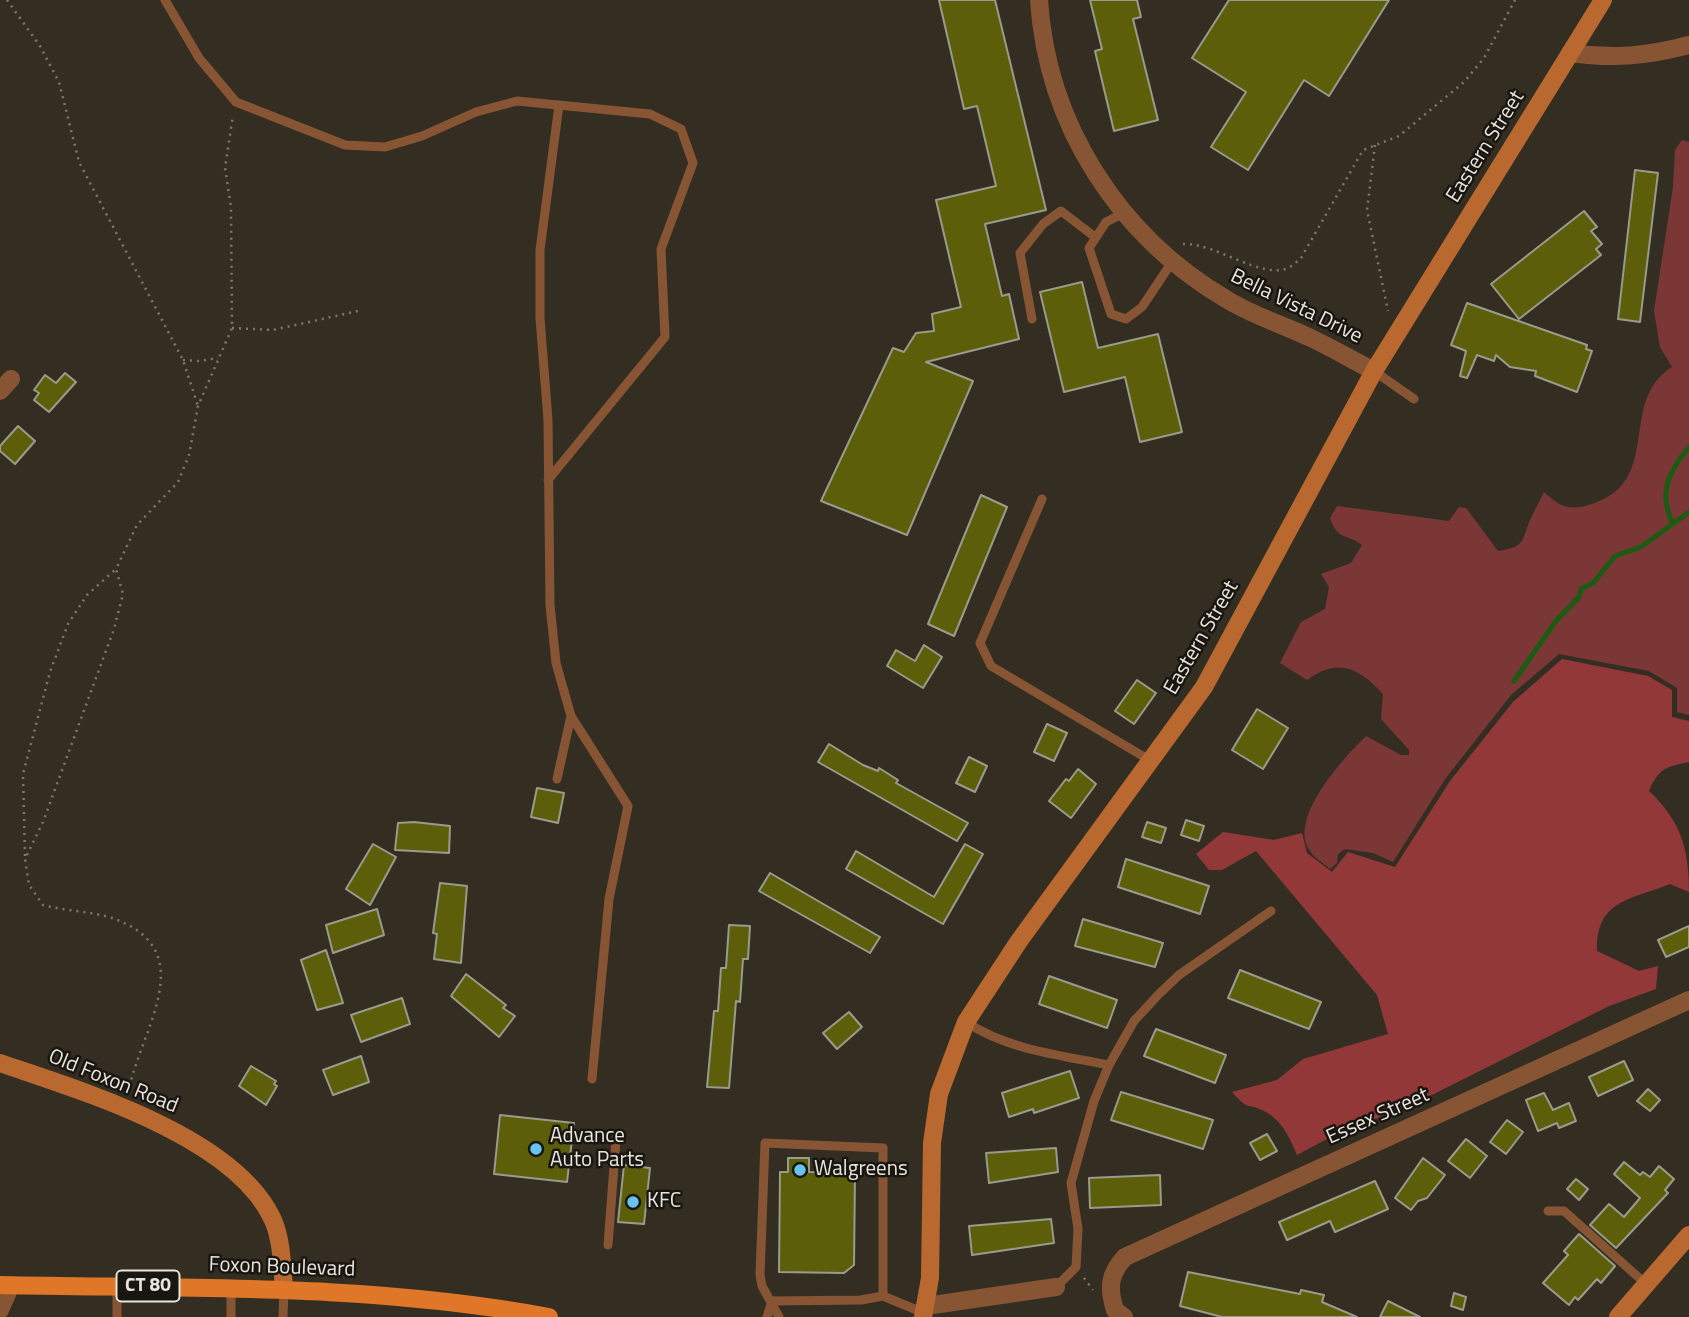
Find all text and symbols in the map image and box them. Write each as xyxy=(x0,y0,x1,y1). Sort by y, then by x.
street label: Eastern Street xyxy=(1442,86,1530,208)
street label: Bella Vista Drive xyxy=(1226,264,1366,350)
street label: Eastern Street xyxy=(1159,577,1245,699)
street label: Old Foxon Road xyxy=(44,1045,182,1119)
street label: Essex Street xyxy=(1323,1083,1433,1151)
place label: Advance Auto Parts xyxy=(550,1124,644,1174)
marker: Advance Auto Parts xyxy=(528,1141,544,1157)
place label: Walgreens xyxy=(814,1157,908,1183)
marker: Walgreens xyxy=(792,1162,808,1178)
place label: KFC xyxy=(647,1189,681,1215)
marker: KFC xyxy=(625,1194,641,1210)
street label: Foxon Boulevard xyxy=(208,1253,356,1283)
road number: CT 80 xyxy=(116,1270,180,1302)

